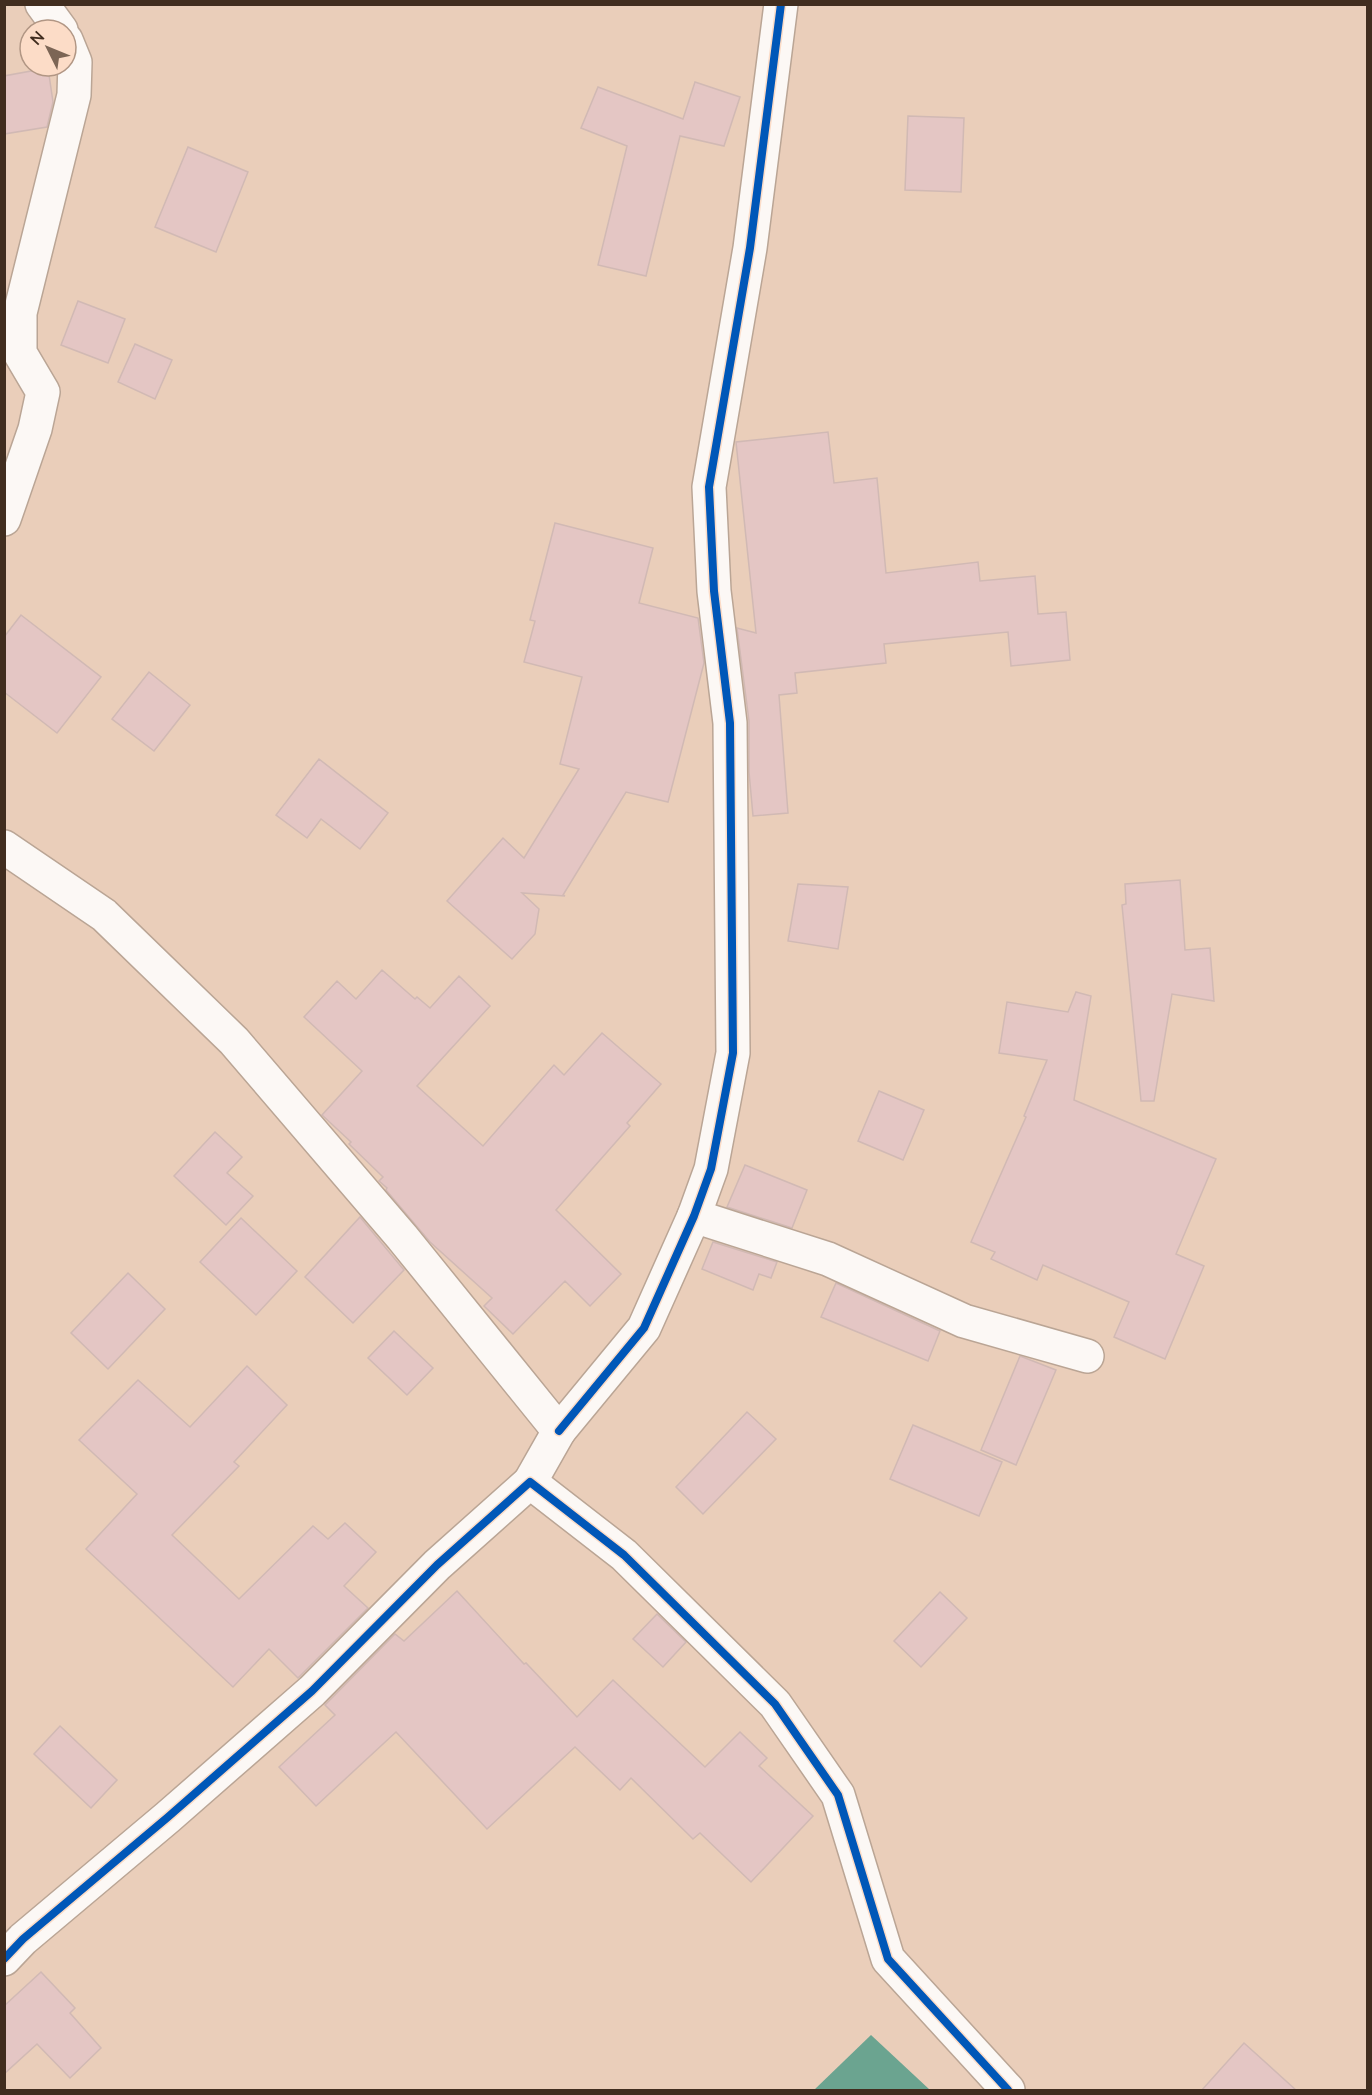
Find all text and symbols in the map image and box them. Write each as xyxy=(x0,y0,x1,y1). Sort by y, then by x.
north arrow xyxy=(18,18,78,78)
text: N xyxy=(26,27,50,50)

